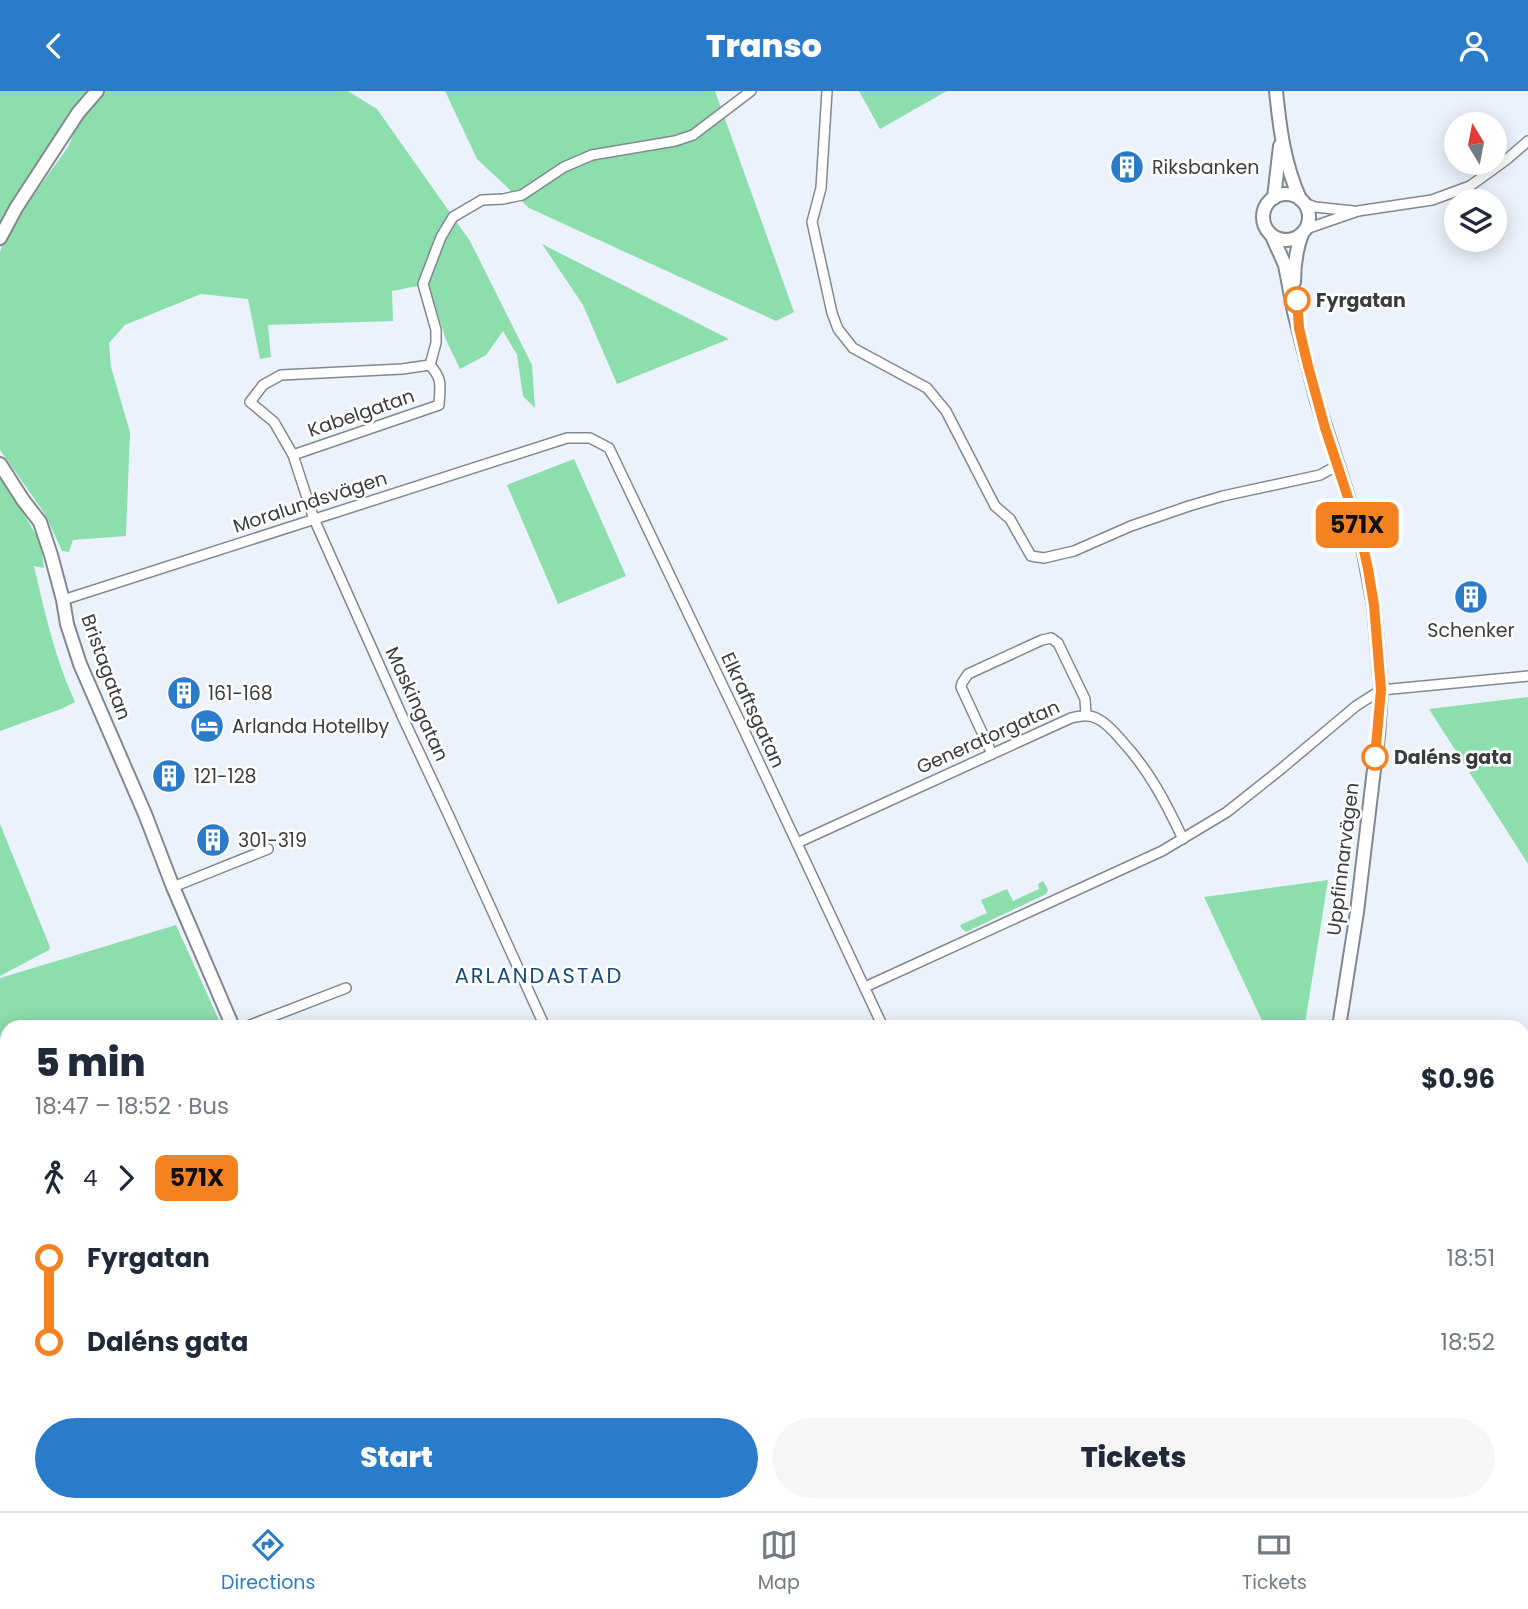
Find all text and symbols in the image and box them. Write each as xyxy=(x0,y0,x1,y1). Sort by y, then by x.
text: Transo xyxy=(706,23,822,68)
icon: back xyxy=(35,27,73,65)
icon: person xyxy=(1455,27,1493,65)
north arrow xyxy=(1444,112,1507,175)
map controls xyxy=(1444,112,1507,252)
building icon: Riksbanken xyxy=(1108,148,1146,186)
place label: Riksbanken xyxy=(1152,154,1260,181)
button: layers xyxy=(1444,189,1507,252)
marker: Fyrgatan xyxy=(1284,287,1310,313)
place label: Fyrgatan xyxy=(1316,287,1406,314)
street label: Kabelgatan xyxy=(304,382,418,444)
street label: Moralundsvägen xyxy=(230,464,390,540)
line badge: 571X xyxy=(1308,502,1406,548)
text: 571X xyxy=(1330,508,1384,541)
building icon: Schenker xyxy=(1452,578,1490,616)
street label: Bristagatan xyxy=(74,610,138,724)
place label: Schenker xyxy=(1427,617,1515,644)
street label: Maskingatan xyxy=(379,642,455,766)
street label: Elkraftsgatan xyxy=(714,648,792,772)
building icon: 161-168 xyxy=(165,674,203,712)
place label: 161-168 xyxy=(208,680,273,707)
street label: Generatorgatan xyxy=(912,693,1064,781)
hotel icon: Arlanda Hotellby xyxy=(188,707,226,745)
place label: Arlanda Hotellby xyxy=(232,713,390,740)
marker: Daléns gata xyxy=(1362,744,1388,770)
place label: Daléns gata xyxy=(1394,744,1512,771)
building icon: 121-128 xyxy=(150,757,188,795)
place label: 121-128 xyxy=(194,763,257,790)
street label: Uppfinnarvägen xyxy=(1320,781,1366,937)
building icon: 301-319 xyxy=(194,821,232,859)
place label: 301-319 xyxy=(238,827,307,854)
district label: ARLANDASTAD xyxy=(455,961,623,990)
text: 5 min xyxy=(35,1036,145,1089)
text: $0.96 xyxy=(1421,1061,1495,1097)
text: 18:47 – 18:52 · Bus xyxy=(35,1090,229,1122)
icon: walk xyxy=(35,1159,73,1197)
icon: forward xyxy=(107,1159,145,1197)
text: 571X xyxy=(169,1161,224,1194)
text: 4 xyxy=(83,1162,97,1194)
text: Fyrgatan xyxy=(87,1240,210,1276)
text: 18:51 xyxy=(1446,1242,1495,1274)
text: Daléns gata xyxy=(87,1324,248,1360)
text: 18:52 xyxy=(1441,1326,1495,1358)
button: Start xyxy=(35,1418,758,1498)
button: Tickets xyxy=(772,1418,1495,1498)
tab: Directions xyxy=(221,1526,315,1597)
tab: Map xyxy=(758,1526,800,1597)
tab: Tickets xyxy=(1242,1526,1307,1597)

